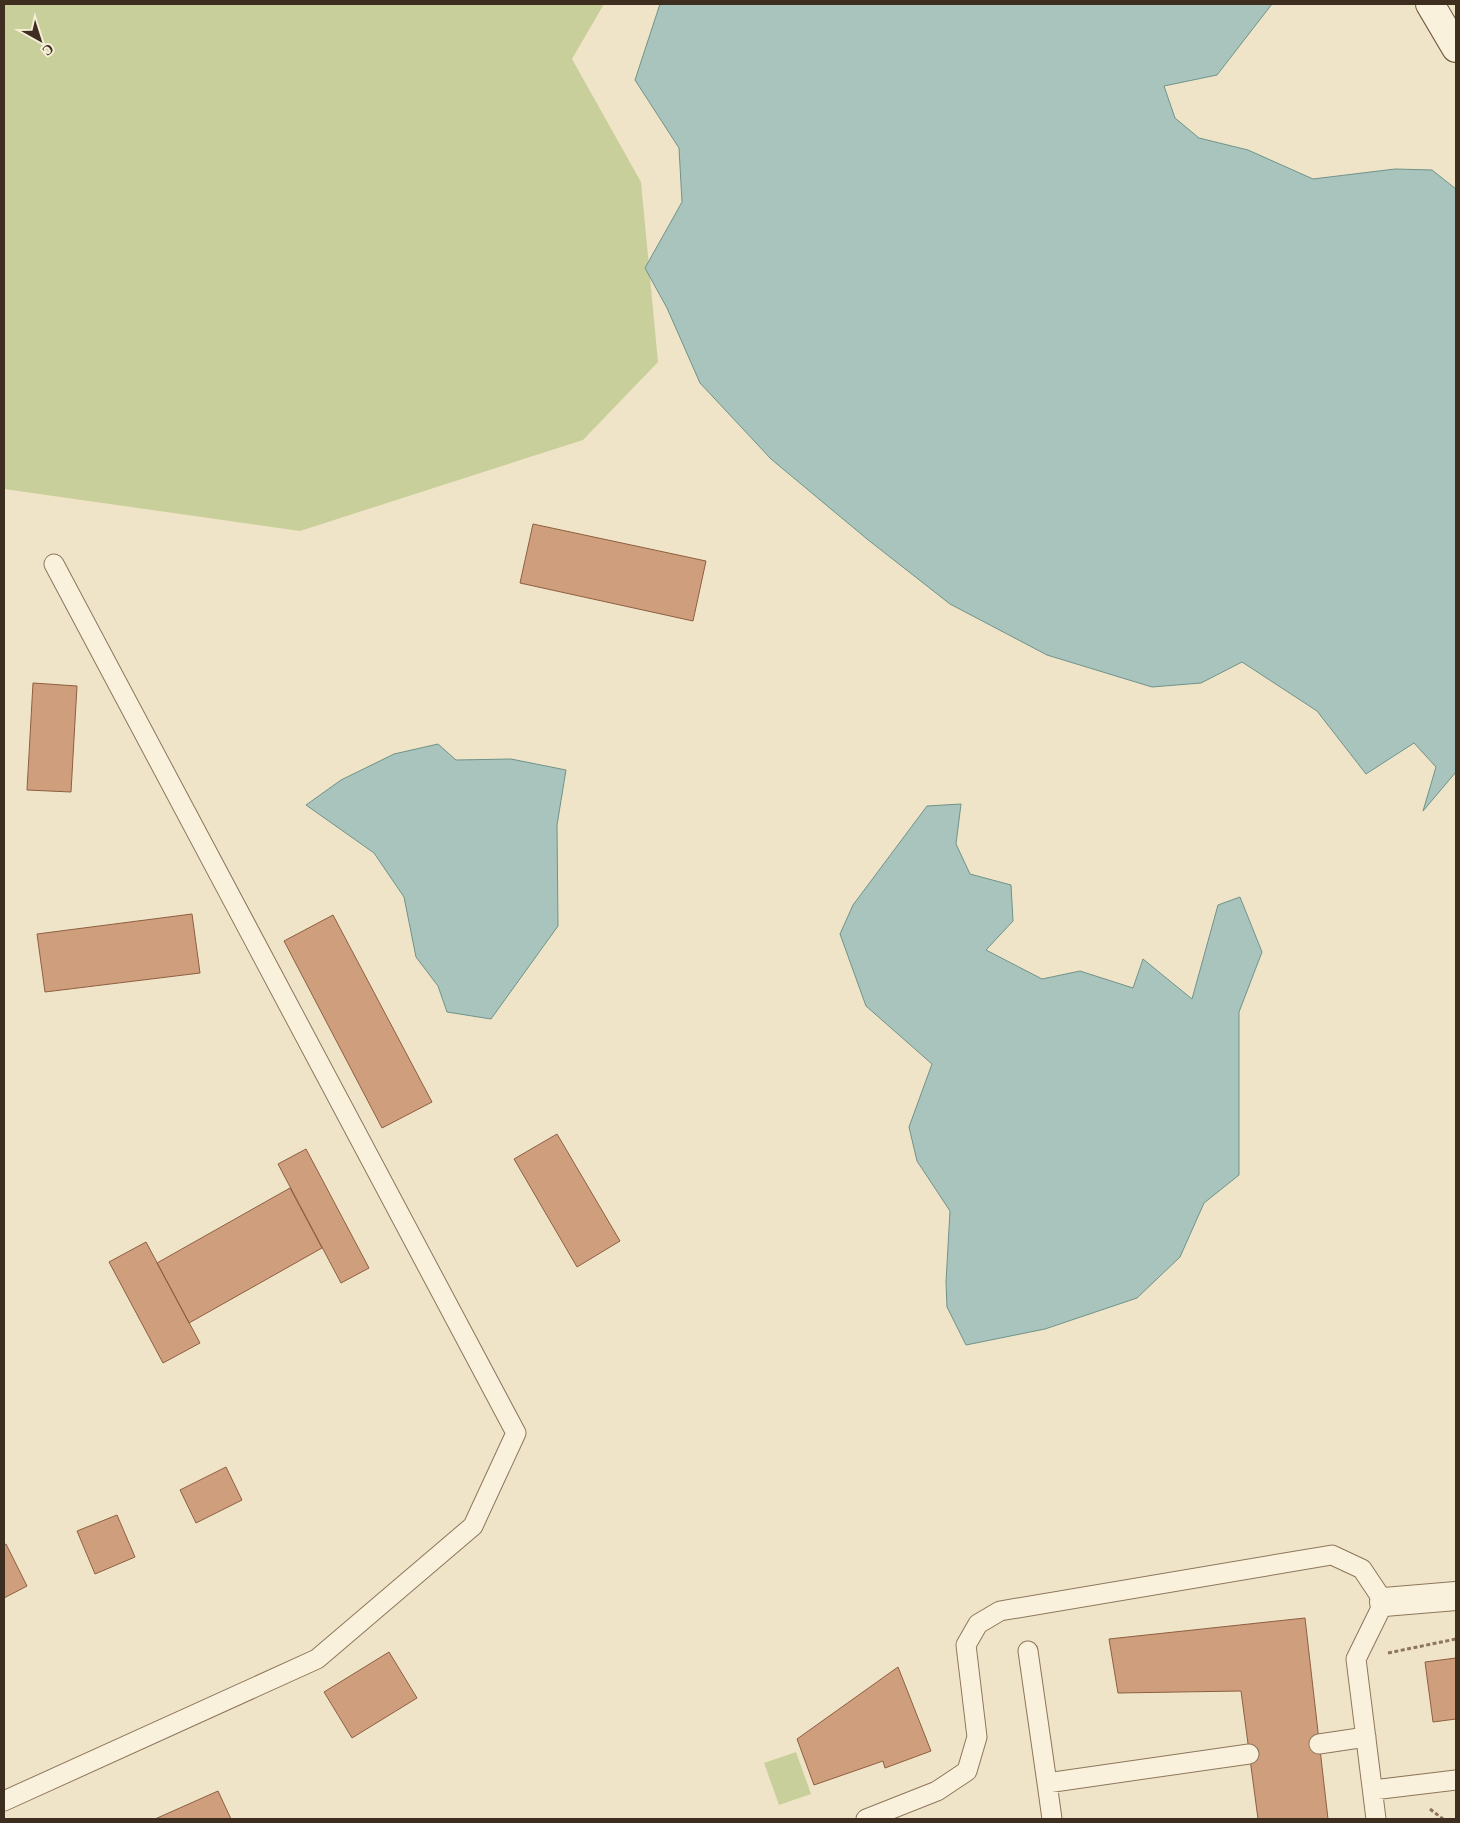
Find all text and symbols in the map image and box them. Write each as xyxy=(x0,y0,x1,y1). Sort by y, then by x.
north arrow xyxy=(15,15,65,65)
text: С xyxy=(39,40,58,60)

